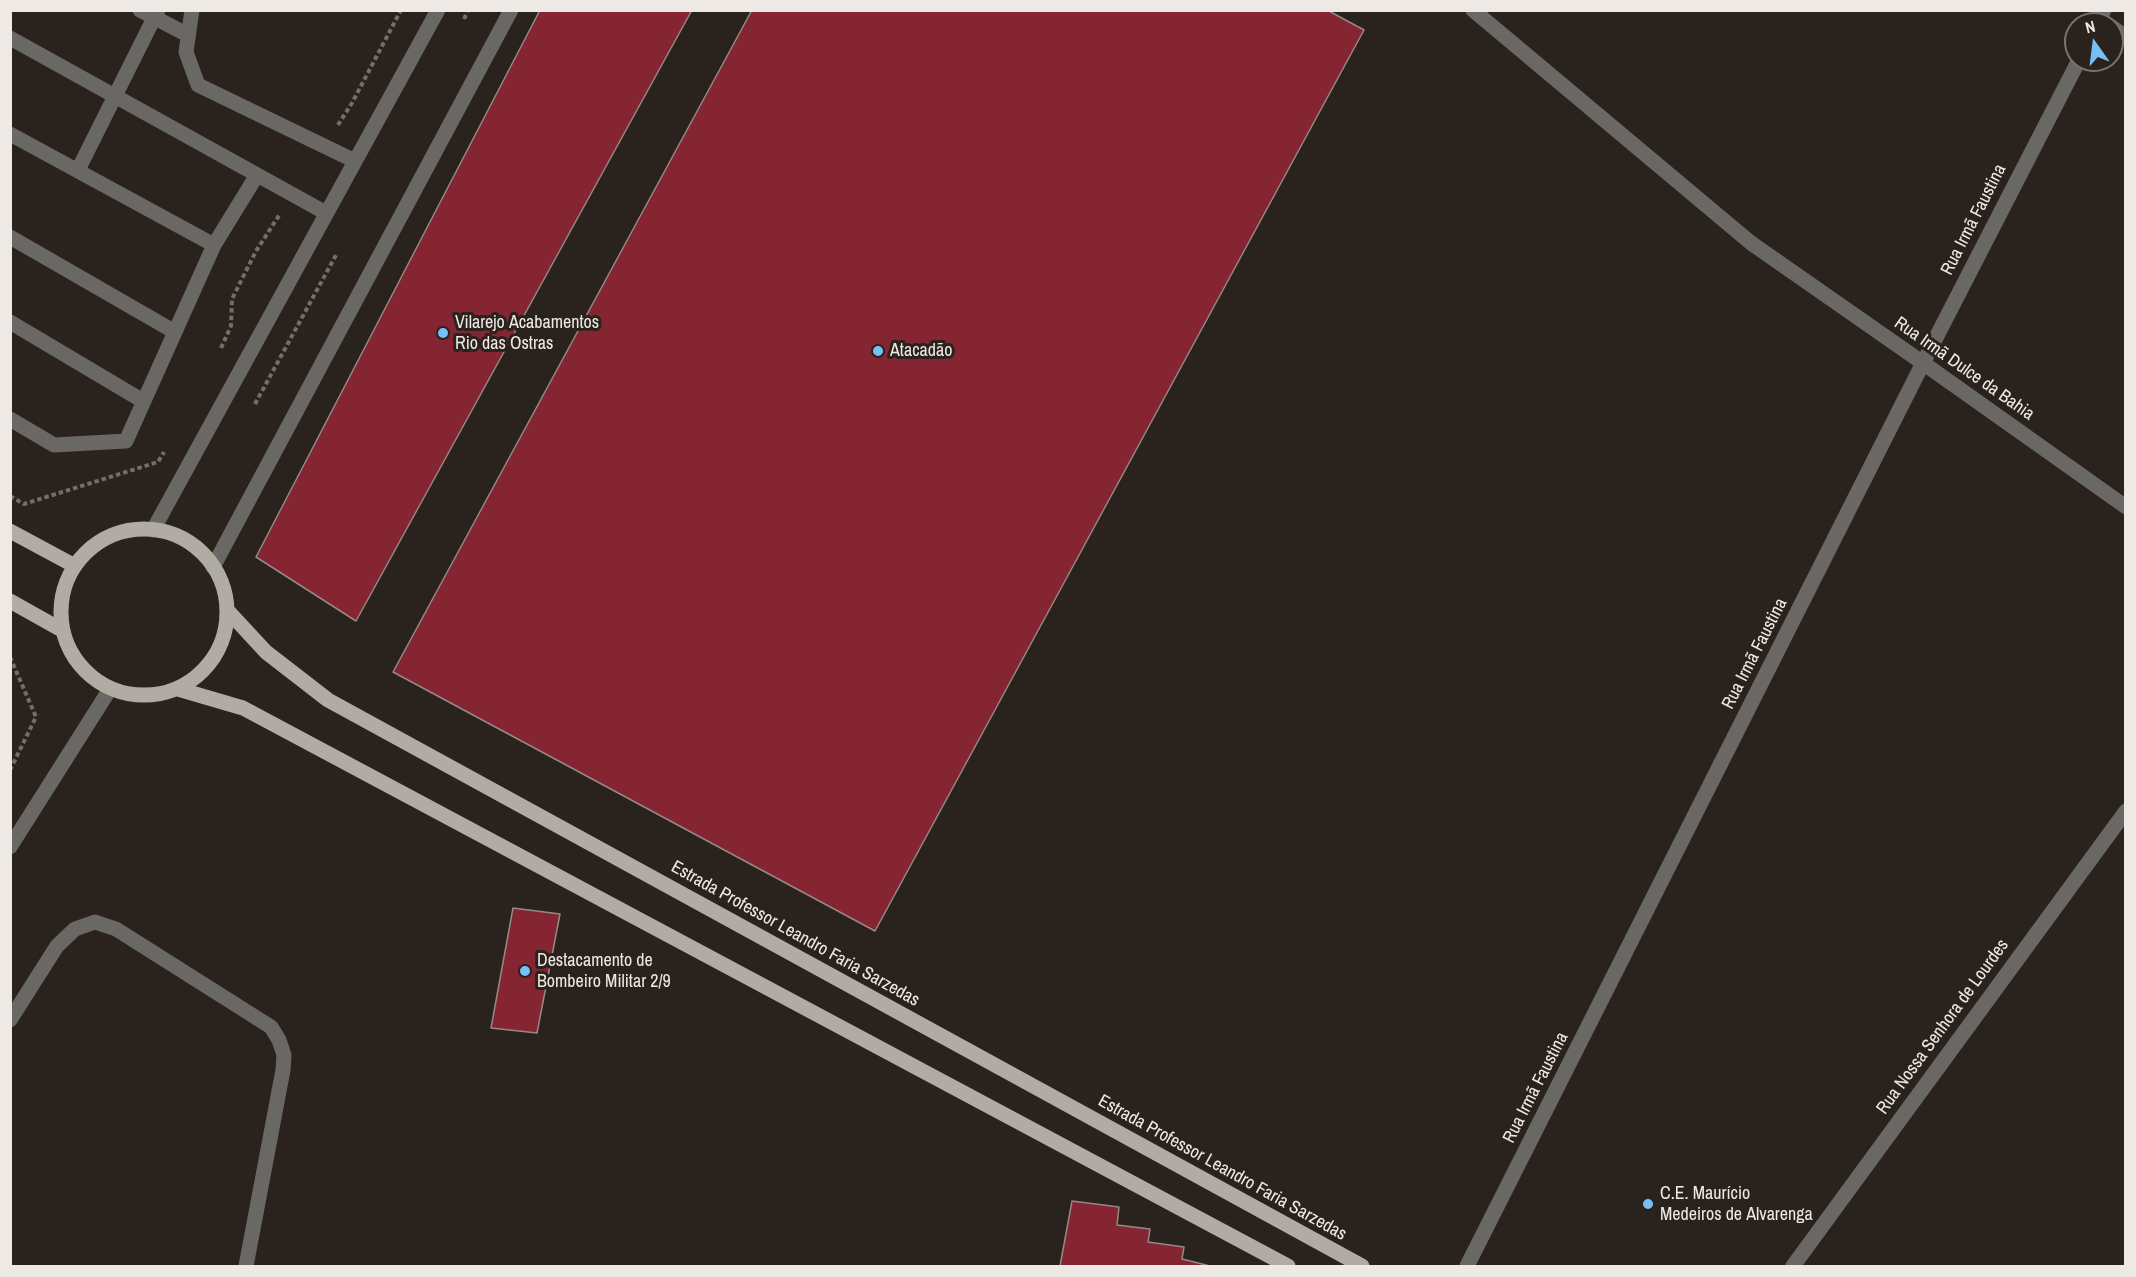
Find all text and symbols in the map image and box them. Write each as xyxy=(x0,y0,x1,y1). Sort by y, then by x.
north arrow xyxy=(2064,12,2124,72)
text: N xyxy=(2083,15,2097,38)
street label: Rua Irmã Faustina xyxy=(1937,161,2011,279)
place label: Vilarejo Acabamentos Rio das Ostras xyxy=(455,312,599,354)
street label: Rua Irmã Dulce da Bahia xyxy=(1890,313,2038,425)
marker: Vilarejo Acabamentos Rio das Ostras xyxy=(436,326,450,340)
place label: Atacadão xyxy=(890,340,952,362)
marker: Atacadão xyxy=(871,344,885,358)
street label: Rua Irmã Faustina xyxy=(1718,595,1792,713)
street label: Estrada Professor Leandro Faria Sarzedas xyxy=(667,857,923,1011)
street label: Rua Nossa Senhora de Lourdes xyxy=(1872,935,2014,1119)
place label: Destacamento de Bombeiro Militar 2/9 xyxy=(537,950,671,992)
marker: Destacamento de Bombeiro Militar 2/9 xyxy=(518,964,532,978)
street label: Rua Irmã Faustina xyxy=(1499,1029,1573,1147)
street label: Estrada Professor Leandro Faria Sarzedas xyxy=(1094,1091,1350,1245)
place label: C.E. Maurício Medeiros de Alvarenga xyxy=(1660,1183,1813,1226)
marker: C.E. Maurício Medeiros de Alvarenga xyxy=(1641,1197,1655,1211)

